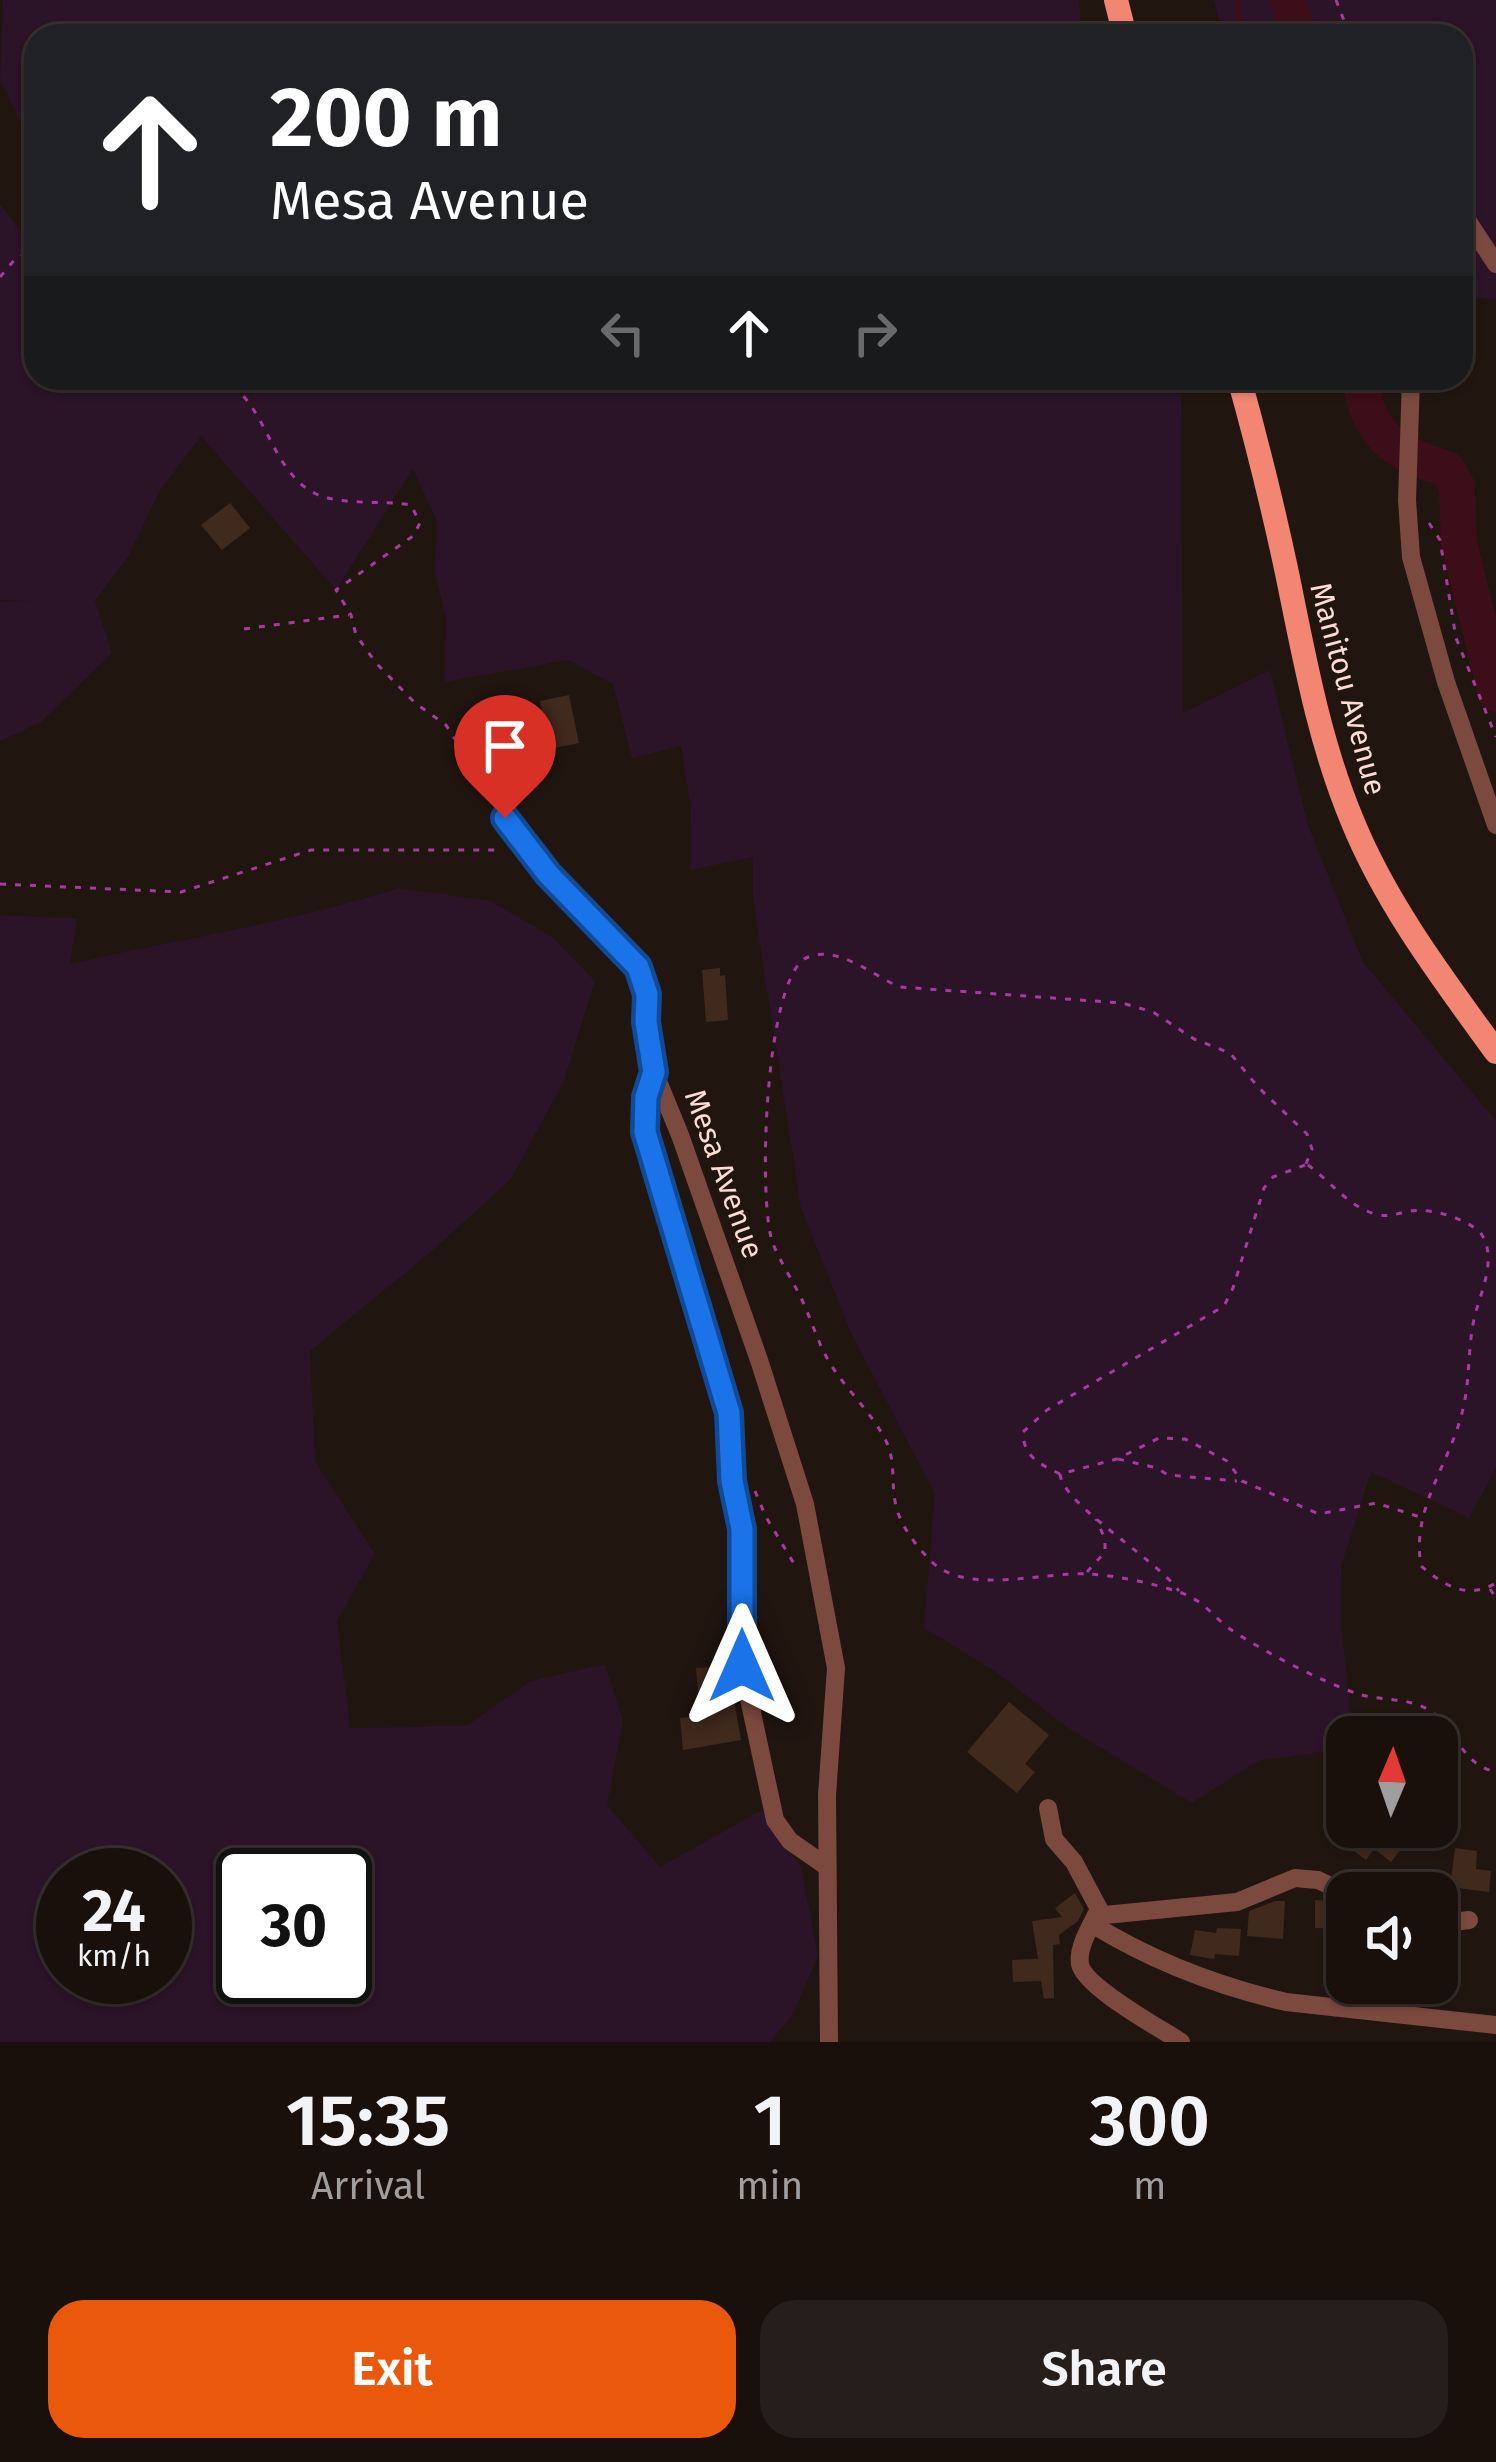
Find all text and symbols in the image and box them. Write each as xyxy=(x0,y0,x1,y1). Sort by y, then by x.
text: 200 m xyxy=(270,67,503,168)
icon: ahead xyxy=(72,72,228,228)
text: Mesa Avenue xyxy=(270,169,589,233)
icon: left xyxy=(590,300,656,366)
icon: ahead xyxy=(716,300,782,366)
icon: right xyxy=(842,300,908,366)
street label: Manitou Avenue xyxy=(1302,579,1394,799)
pin xyxy=(454,695,556,818)
icon: arrive xyxy=(472,713,538,779)
street label: Mesa Avenue xyxy=(677,1085,771,1263)
position arrow xyxy=(679,1603,805,1729)
north arrow xyxy=(1326,1716,1458,1848)
map controls xyxy=(1326,1716,1458,2004)
speed limit sign: 30 xyxy=(216,1848,372,2004)
button: sound xyxy=(1326,1872,1458,2004)
text: 24 xyxy=(82,1875,146,1947)
text: km/h xyxy=(77,1938,151,1974)
text: 15:35 xyxy=(286,2078,450,2164)
text: 1 xyxy=(753,2078,786,2164)
text: 300 xyxy=(1089,2078,1210,2164)
text: Arrival xyxy=(311,2163,425,2209)
text: min xyxy=(736,2163,803,2209)
text: m xyxy=(1133,2163,1166,2209)
button: Exit xyxy=(48,2300,736,2438)
button: Share xyxy=(760,2300,1448,2438)

